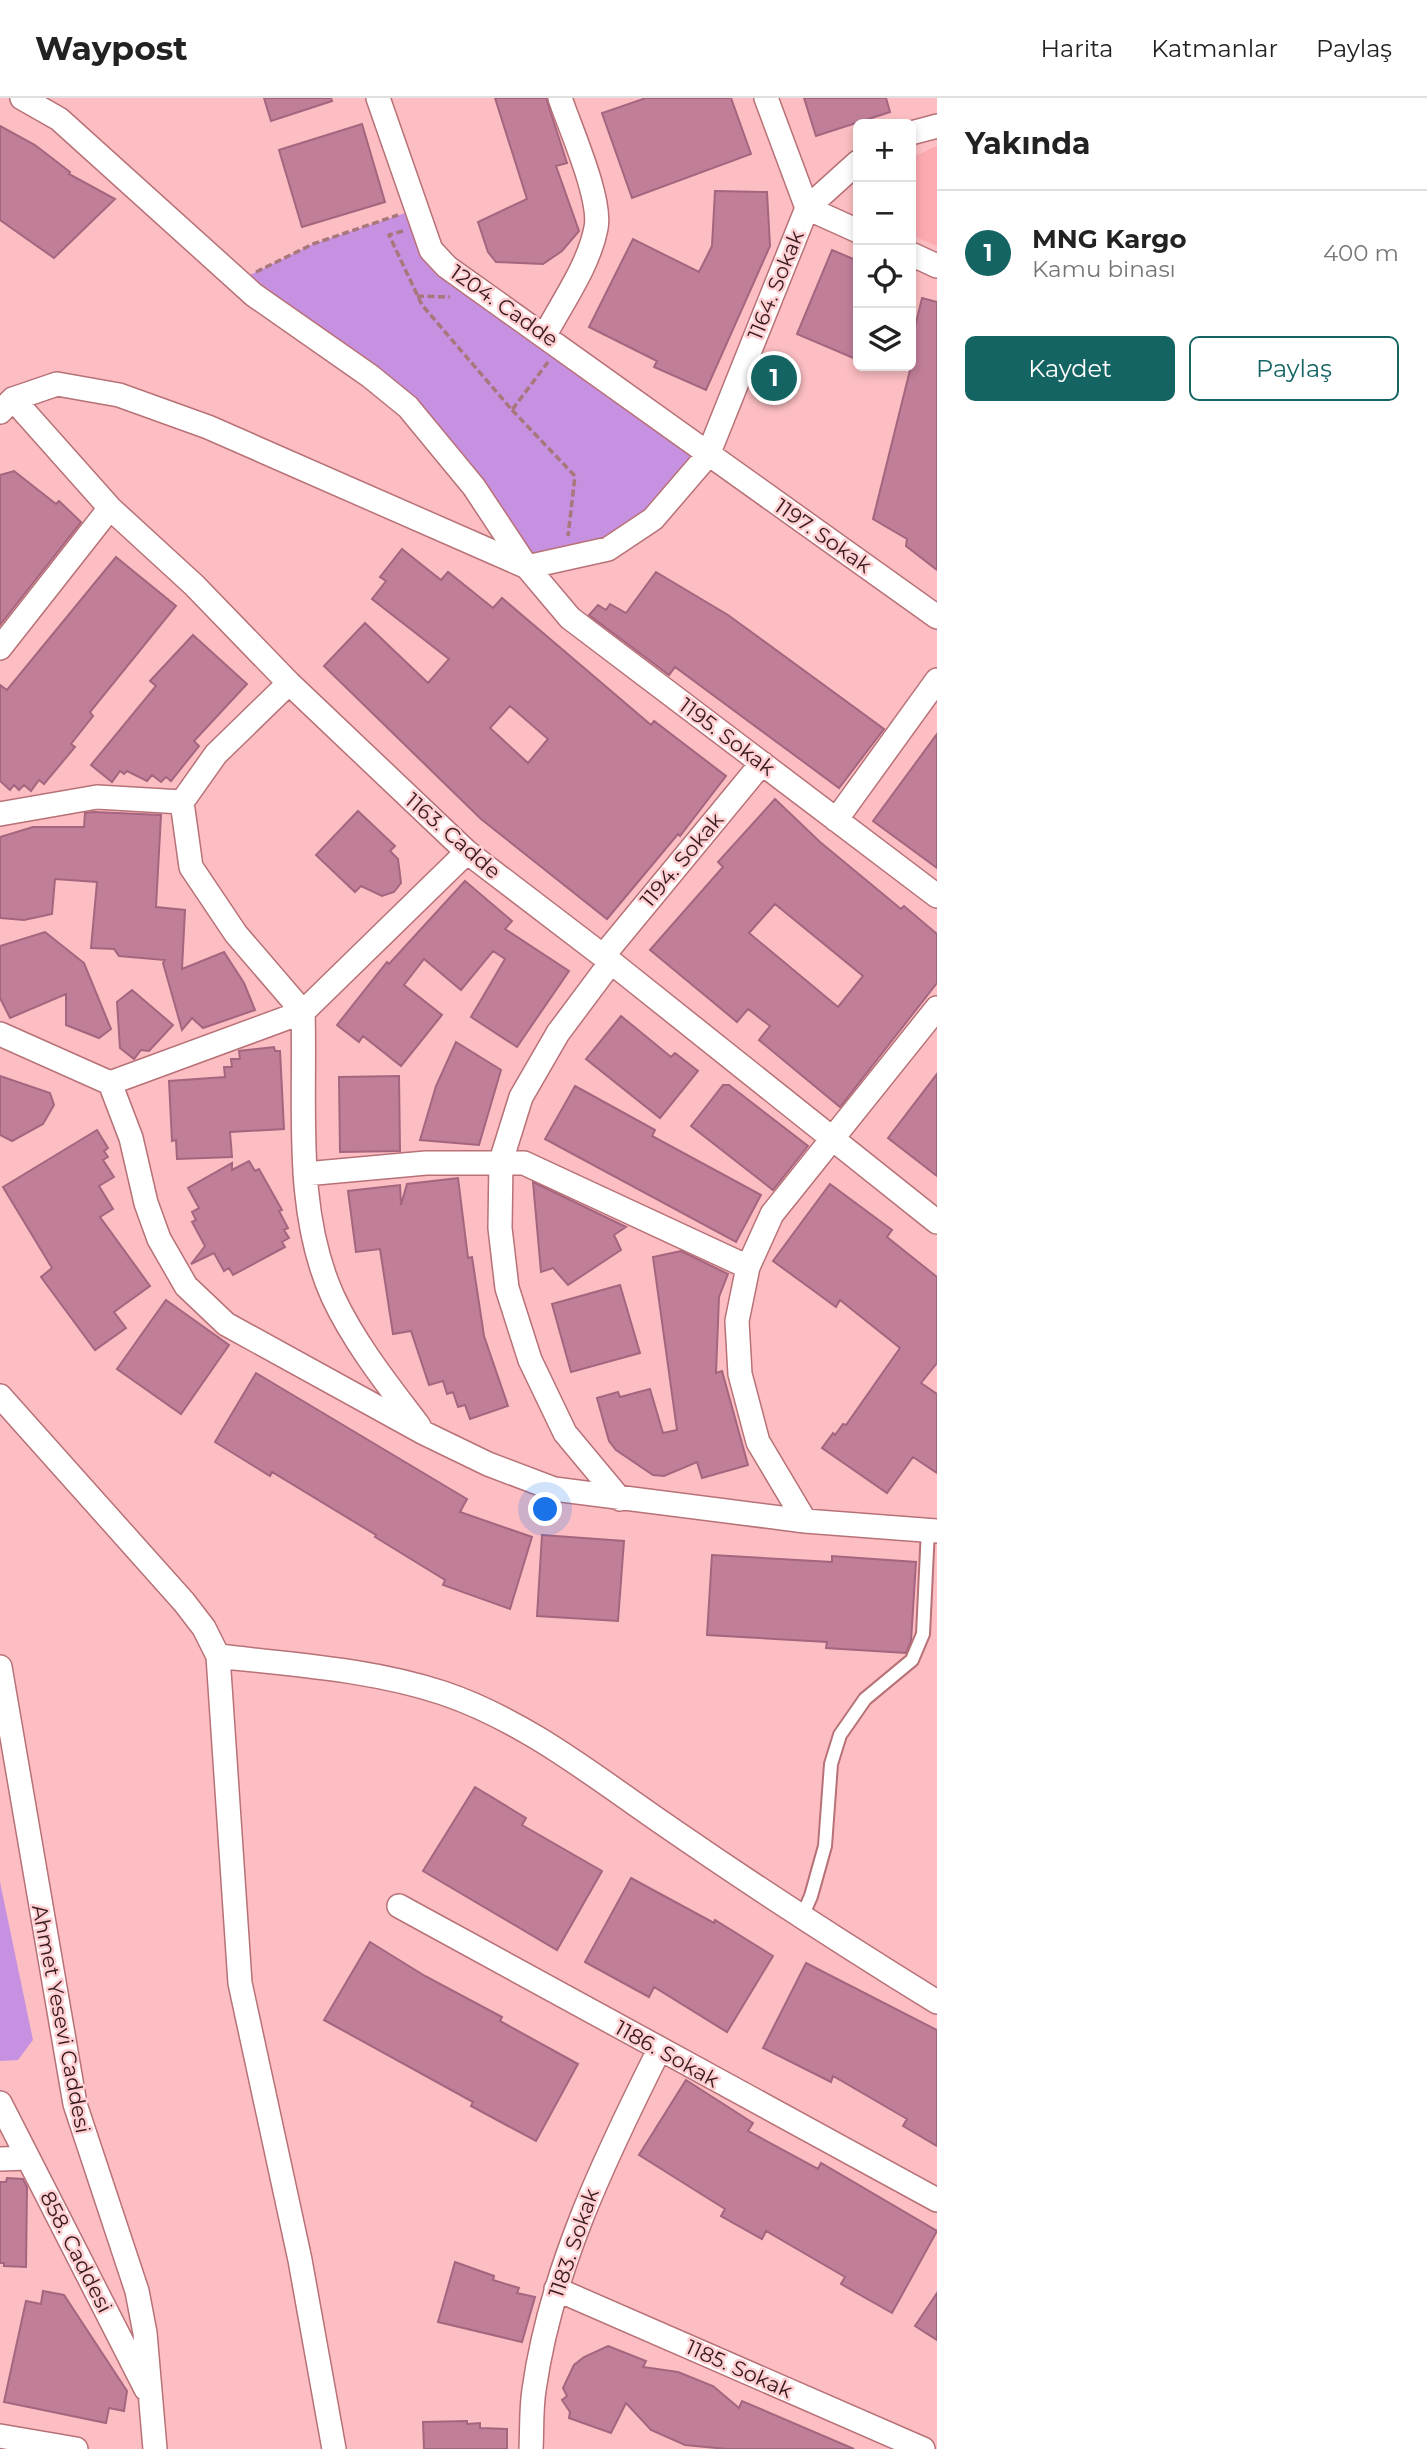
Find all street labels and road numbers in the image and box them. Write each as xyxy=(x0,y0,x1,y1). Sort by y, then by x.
street label: 1164. Sokak xyxy=(742,226,809,343)
street label: 1204. Cadde xyxy=(446,259,563,352)
street label: 1197. Sokak xyxy=(770,493,877,578)
street label: 1195. Sokak xyxy=(675,693,780,781)
street label: 1163. Cadde xyxy=(401,787,506,884)
street label: 1194. Sokak xyxy=(635,807,729,912)
street label: Ahmet Yesevi Caddesi xyxy=(27,1902,96,2135)
street label: 1186. Sokak xyxy=(611,2015,724,2093)
street label: 1183. Sokak xyxy=(543,2185,604,2301)
street label: 858. Caddesi xyxy=(35,2187,118,2317)
street label: 1185. Sokak xyxy=(682,2334,797,2403)

